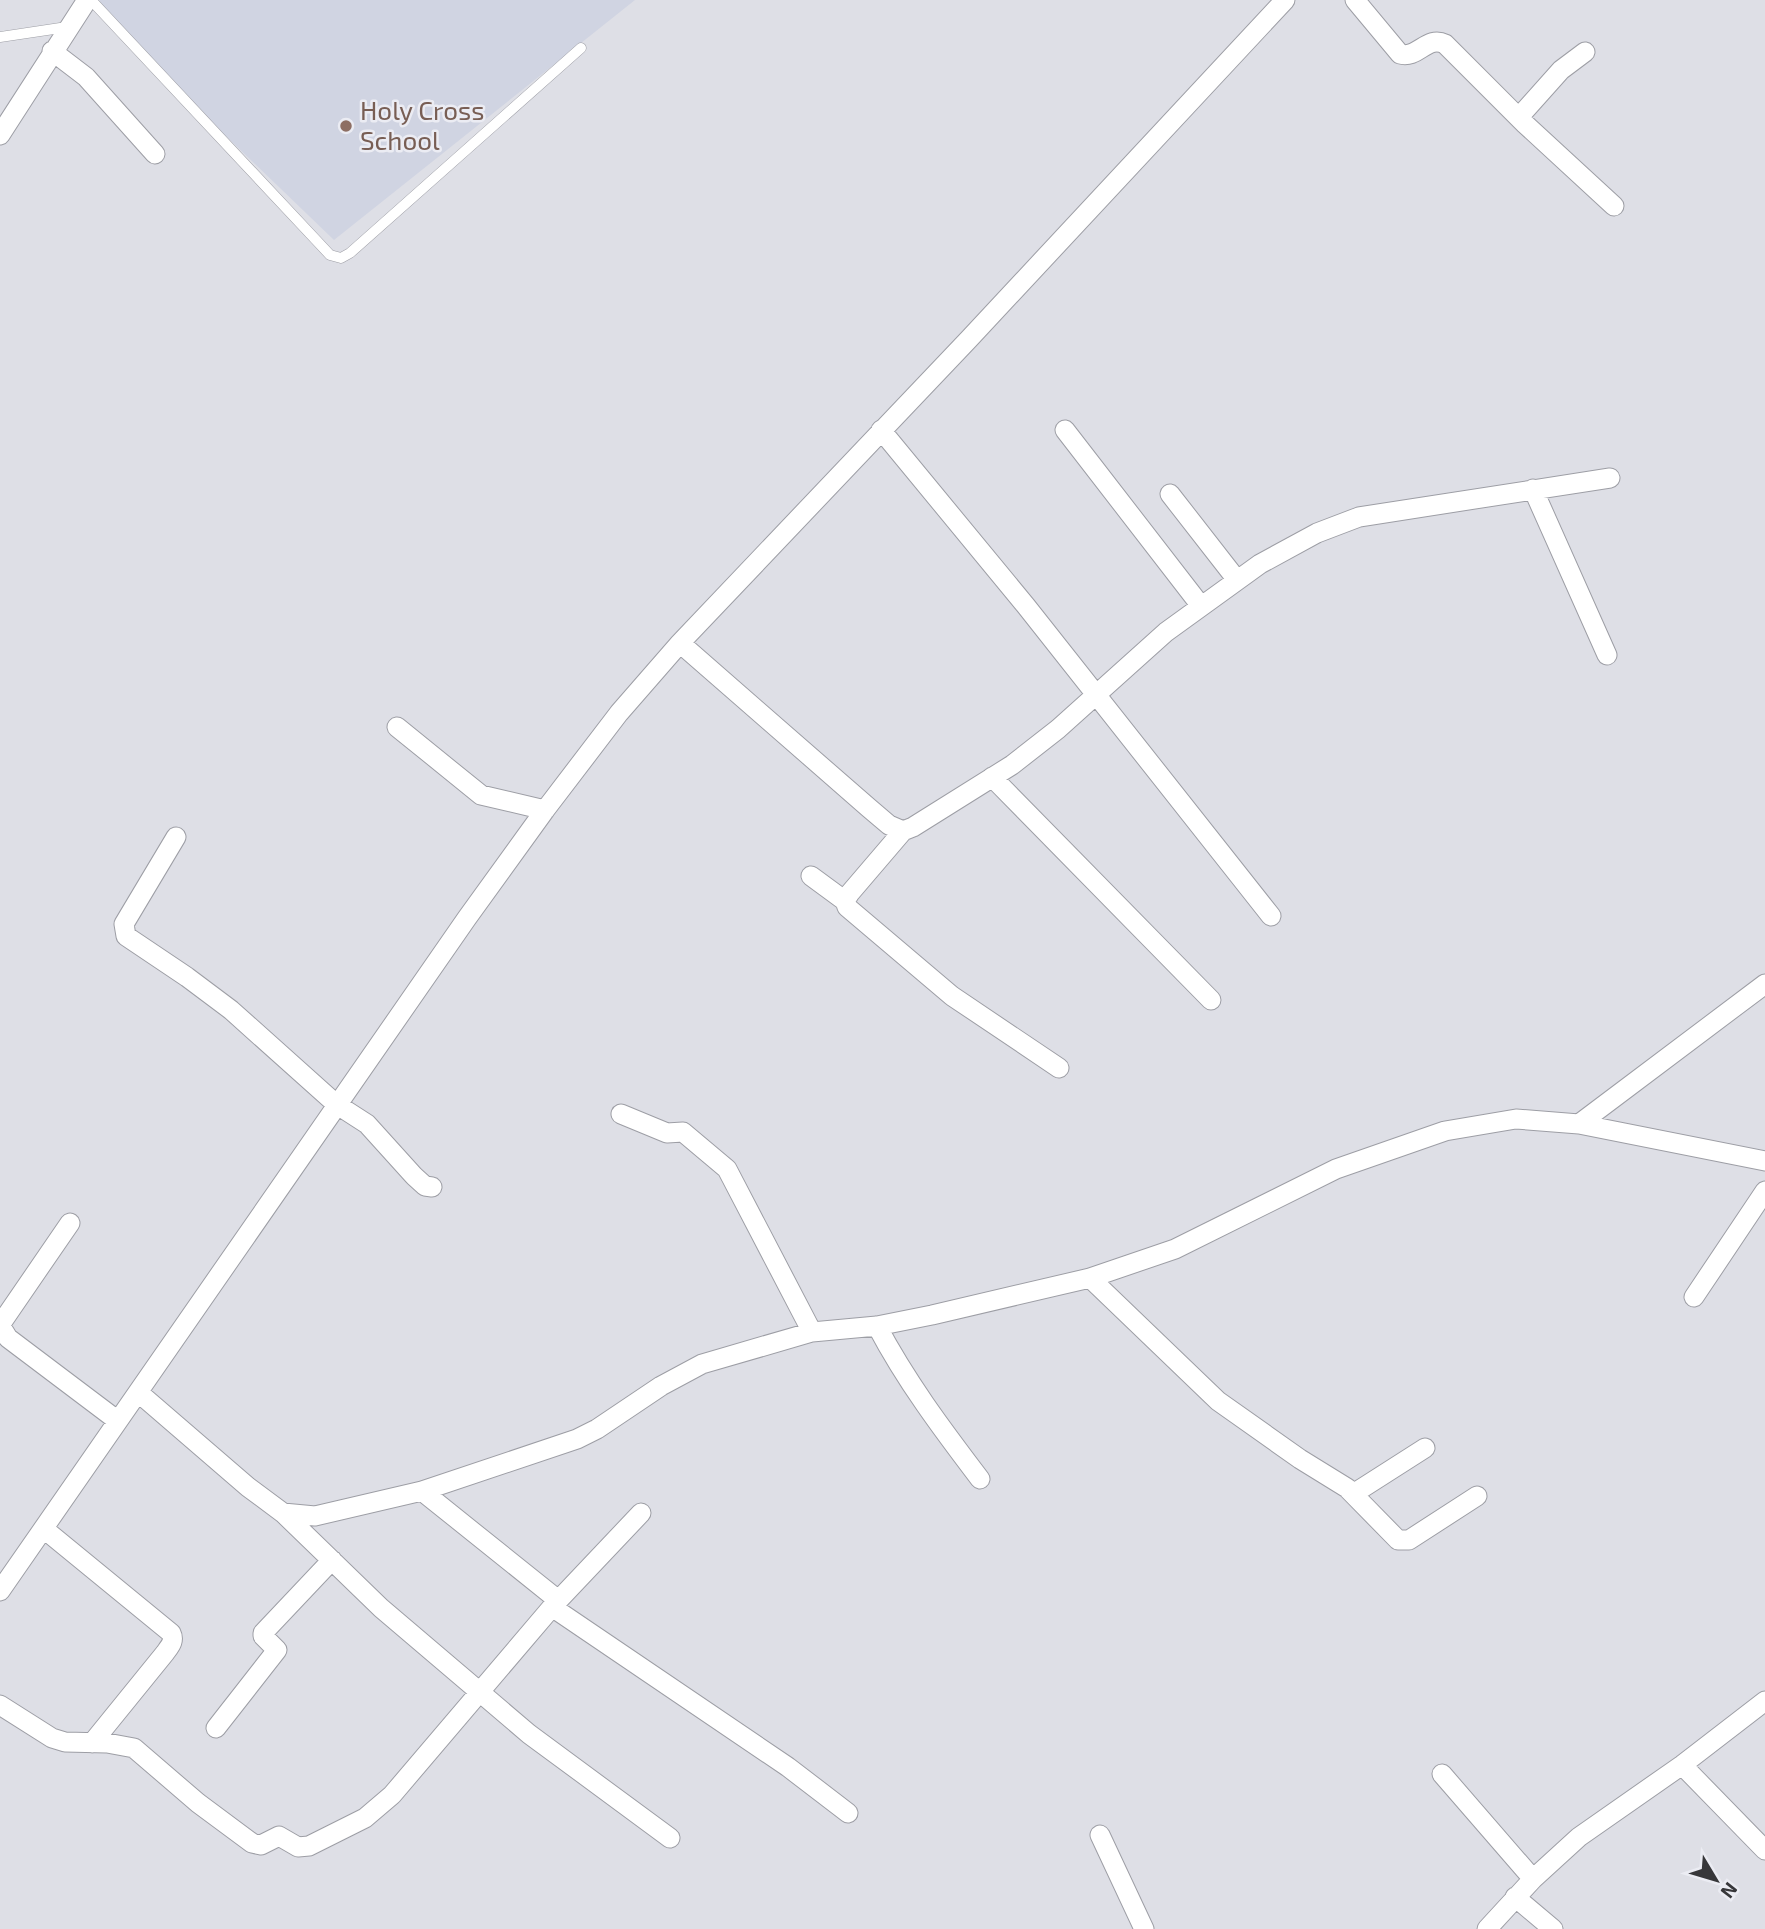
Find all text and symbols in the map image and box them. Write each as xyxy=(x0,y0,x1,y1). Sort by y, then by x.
place label: Holy Cross School xyxy=(360,94,484,155)
marker: Holy Cross School xyxy=(338,118,354,134)
north arrow xyxy=(1681,1845,1751,1915)
text: N xyxy=(1717,1878,1743,1903)

